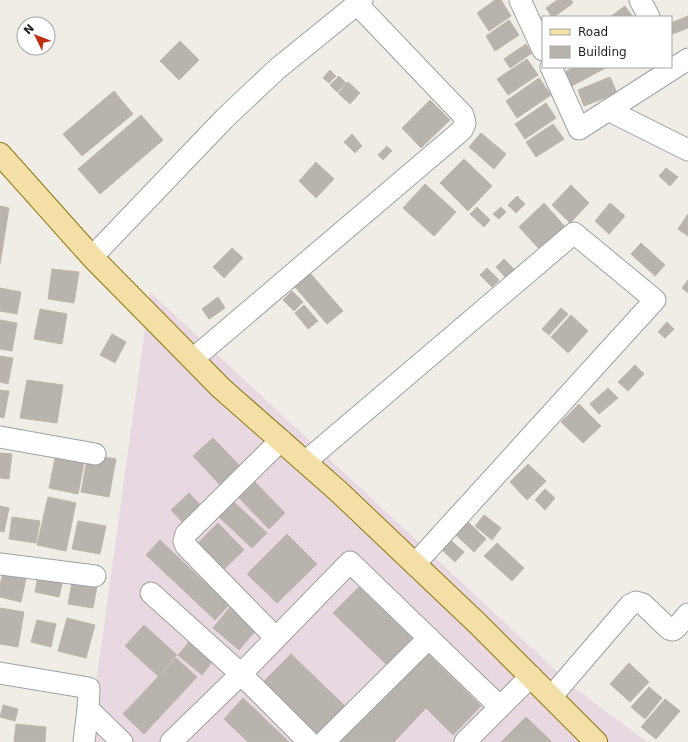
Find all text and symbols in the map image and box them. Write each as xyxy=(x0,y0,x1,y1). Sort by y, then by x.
north arrow xyxy=(16,16,56,56)
legend xyxy=(542,16,672,68)
text: N xyxy=(21,22,37,37)
text: Road xyxy=(578,25,608,39)
text: Building xyxy=(578,45,627,59)

